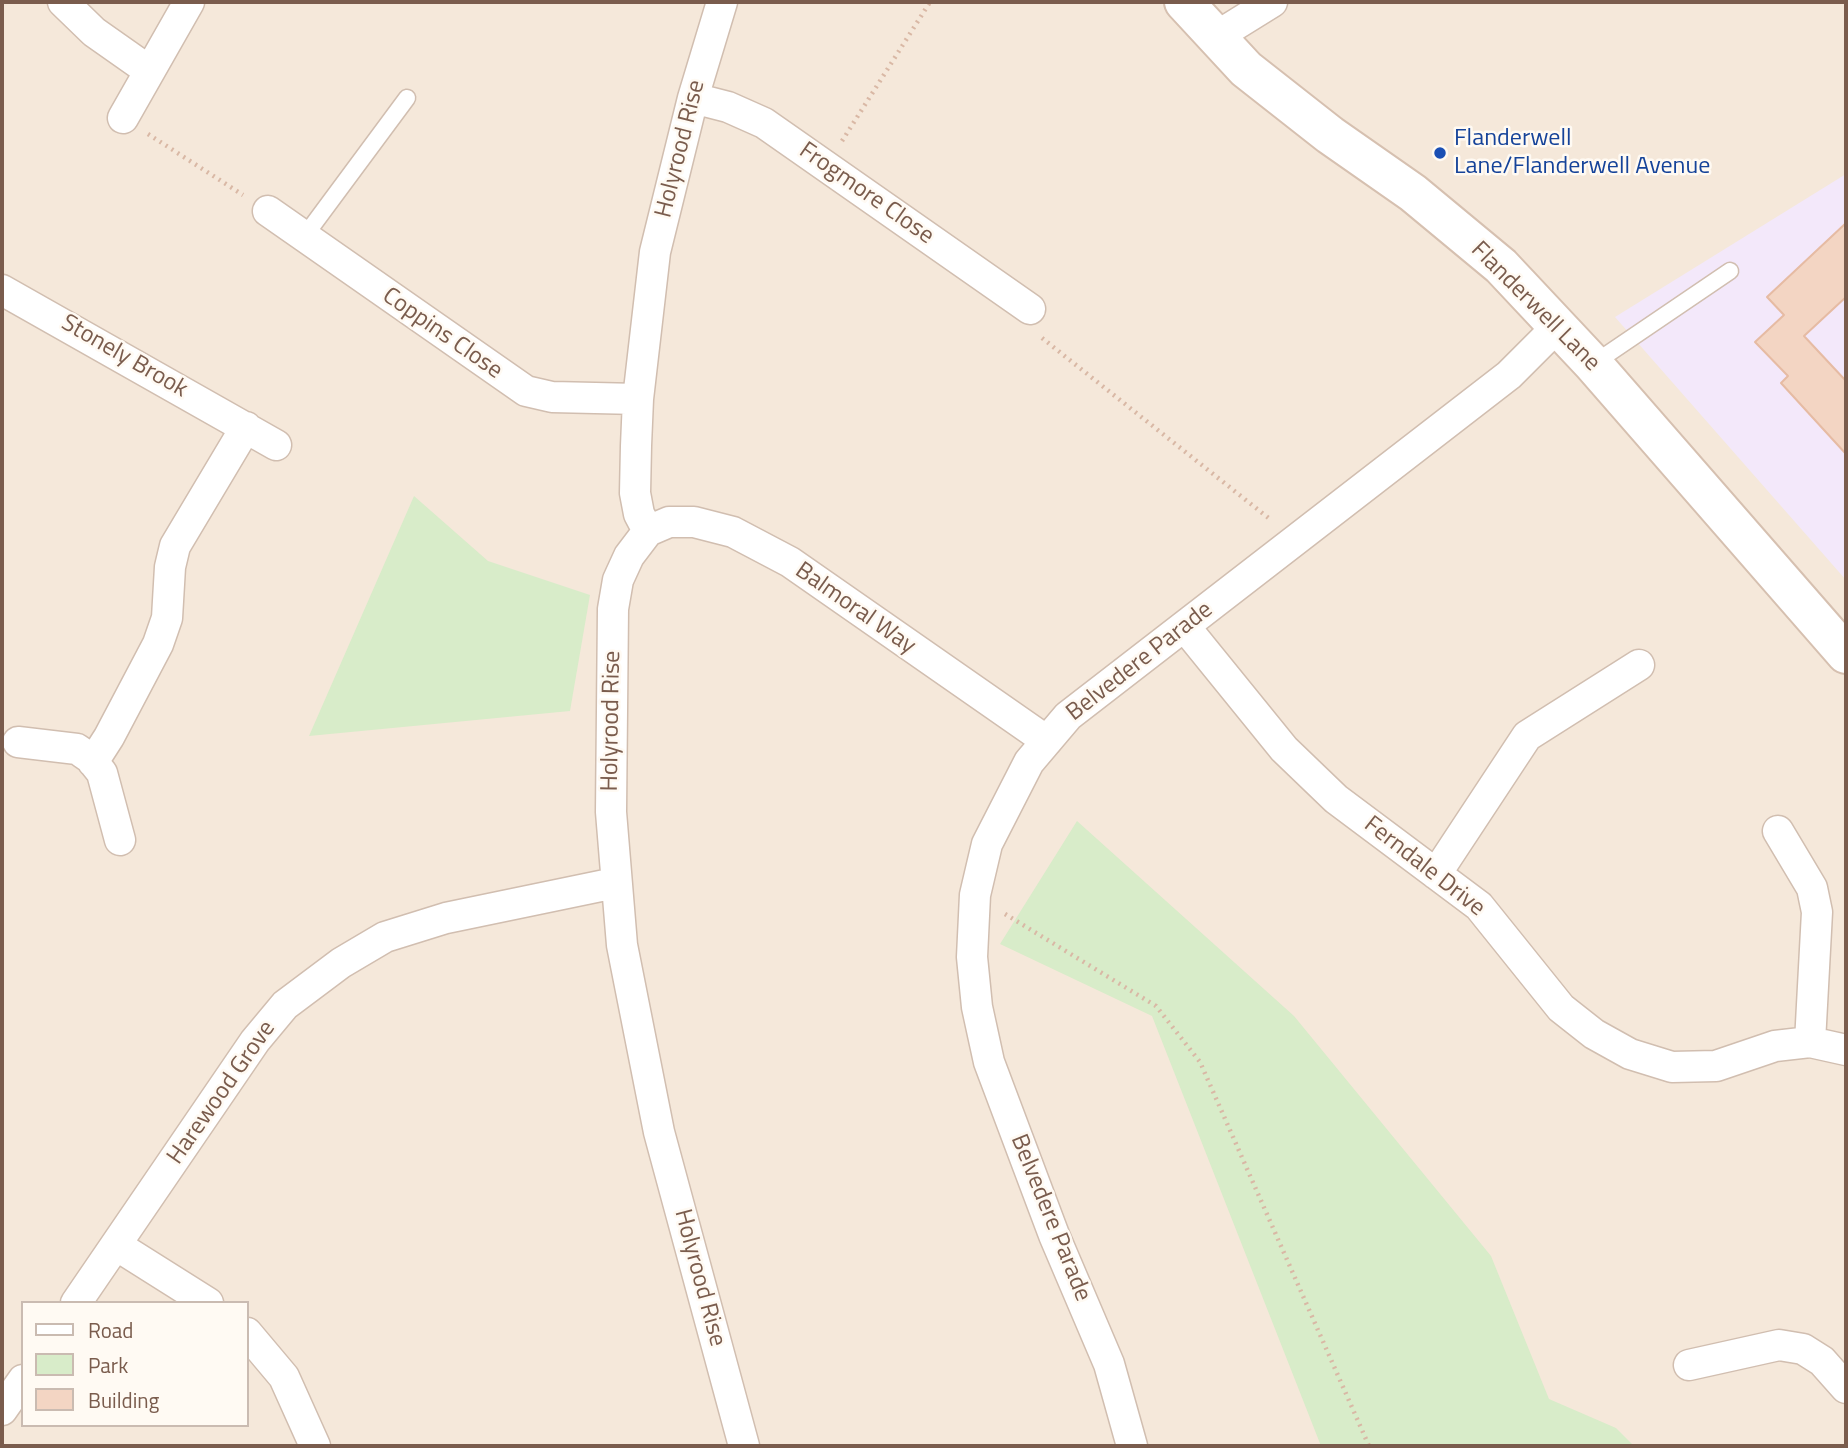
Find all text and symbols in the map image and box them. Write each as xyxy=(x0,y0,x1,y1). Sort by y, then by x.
street label: Holyrood Rise xyxy=(650,77,712,221)
place label: Flanderwell Lane/Flanderwell Avenue xyxy=(1454,125,1710,181)
street label: Frogmore Close xyxy=(793,137,939,251)
marker: Flanderwell Lane/Flanderwell Avenue xyxy=(1432,145,1448,161)
street label: Flanderwell Lane xyxy=(1464,236,1606,378)
street label: Coppins Close xyxy=(376,282,508,386)
street label: Stonely Brook xyxy=(56,309,192,405)
street label: Balmoral Way xyxy=(789,557,921,661)
street label: Belvedere Parade xyxy=(1061,596,1219,728)
street label: Holyrood Rise xyxy=(596,650,628,792)
street label: Ferndale Drive xyxy=(1358,811,1490,923)
street label: Harewood Grove xyxy=(162,1016,282,1170)
street label: Belvedere Parade xyxy=(1003,1130,1097,1306)
street label: Holyrood Rise xyxy=(667,1206,731,1350)
legend xyxy=(21,1301,248,1427)
text: Road xyxy=(88,1314,133,1346)
text: Park xyxy=(88,1349,128,1381)
text: Building xyxy=(88,1384,159,1416)

